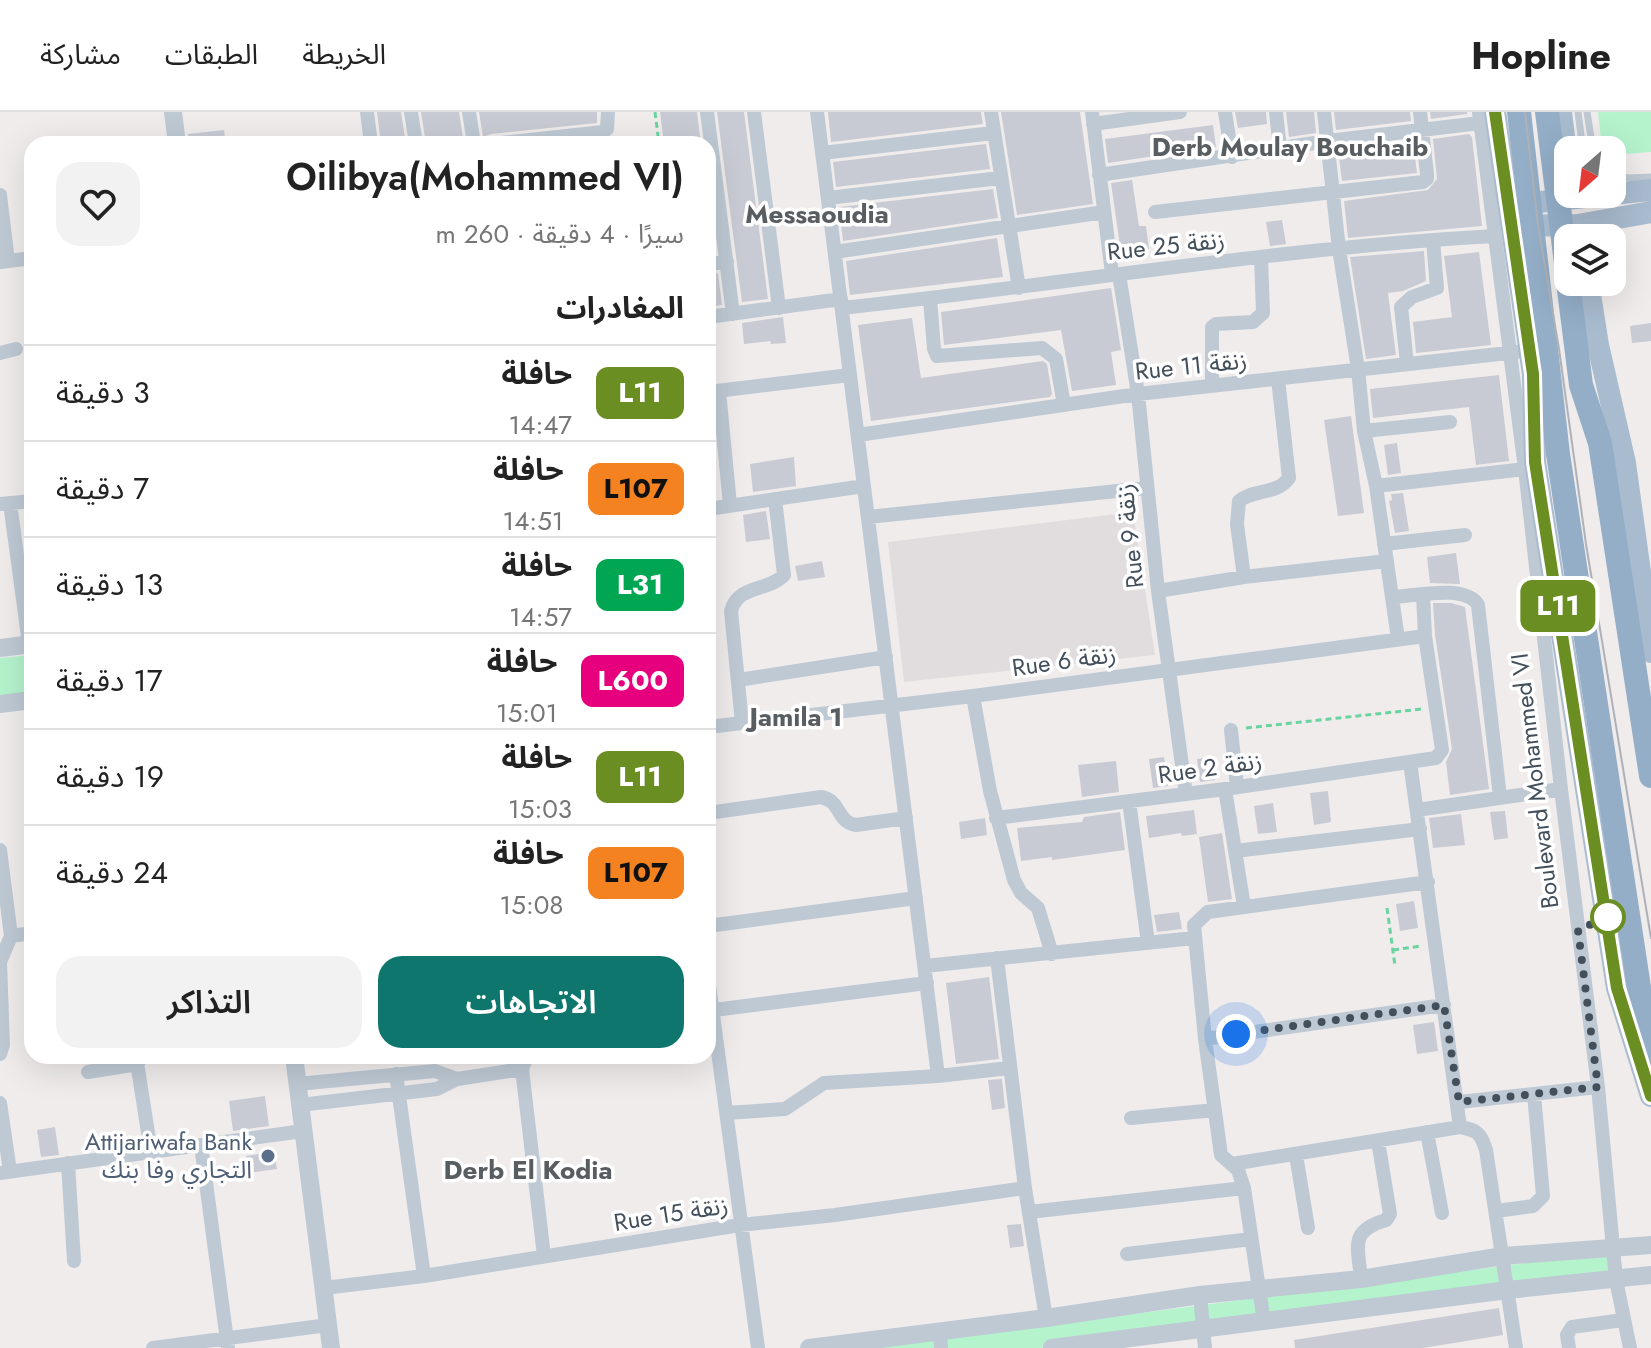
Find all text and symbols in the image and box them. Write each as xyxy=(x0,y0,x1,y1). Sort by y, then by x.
text: Hopline xyxy=(1471,28,1611,83)
text: مشاركة xyxy=(40,34,121,75)
text: الطبقات xyxy=(165,34,258,75)
text: الخريطة xyxy=(302,34,386,75)
district label: Derb Moulay Bouchaib xyxy=(1152,128,1428,166)
north arrow xyxy=(1554,136,1626,208)
map controls xyxy=(1554,136,1626,296)
text: Oilibya(Mohammed VI) xyxy=(286,149,684,204)
button: heart xyxy=(56,162,140,246)
district label: Messaoudia xyxy=(745,195,889,233)
text: سيرًا · 4 دقيقة · 260 m xyxy=(436,215,684,253)
street label: Rue 25 زنقة xyxy=(1105,222,1227,269)
button: layers xyxy=(1554,224,1626,296)
text: المغادرات xyxy=(556,286,684,329)
street label: Rue 11 زنقة xyxy=(1133,342,1249,389)
text: حافلة xyxy=(501,352,572,395)
text: 3 دقيقة xyxy=(56,371,150,414)
text: L11 xyxy=(618,372,662,413)
text: 14:47 xyxy=(509,406,572,444)
text: حافلة xyxy=(493,448,564,491)
text: 7 دقيقة xyxy=(56,467,149,510)
text: L107 xyxy=(604,468,668,509)
street label: Rue 9 زنقة xyxy=(1107,482,1152,590)
text: 14:51 xyxy=(503,502,564,540)
text: حافلة xyxy=(501,544,572,587)
text: 13 دقيقة xyxy=(56,563,163,606)
text: L31 xyxy=(617,564,663,605)
line badge: L11 xyxy=(1512,580,1604,632)
text: L11 xyxy=(1536,585,1580,626)
text: 14:57 xyxy=(509,598,572,636)
street label: Rue 6 زنقة xyxy=(1010,636,1118,685)
text: حافلة xyxy=(487,640,557,683)
street label: Boulevard Mohammed VI xyxy=(1501,651,1568,911)
text: 17 دقيقة xyxy=(56,659,163,702)
text: L600 xyxy=(597,660,668,701)
text: 15:01 xyxy=(496,694,557,732)
district label: Jamila 1 xyxy=(744,698,843,736)
text: حافلة xyxy=(501,736,572,779)
street label: Rue 2 زنقة xyxy=(1156,743,1264,792)
text: 19 دقيقة xyxy=(56,755,164,798)
text: L11 xyxy=(618,756,662,797)
text: 15:03 xyxy=(508,790,572,828)
text: حافلة xyxy=(493,832,564,875)
text: 24 دقيقة xyxy=(56,851,168,894)
text: L107 xyxy=(604,852,668,893)
text: 15:08 xyxy=(500,886,564,924)
unlabelled marker xyxy=(1591,900,1625,934)
button: التذاكر xyxy=(56,956,362,1048)
button: الاتجاهات xyxy=(378,956,684,1048)
your location xyxy=(1216,1014,1256,1054)
place label: Attijariwafa Bank التجاري وفا بنك xyxy=(85,1124,252,1189)
marker: Attijariwafa Bank التجاري وفا بنك xyxy=(259,1147,277,1165)
district label: Derb El Kodia xyxy=(444,1151,612,1189)
street label: Rue 15 زنقة xyxy=(611,1187,731,1240)

